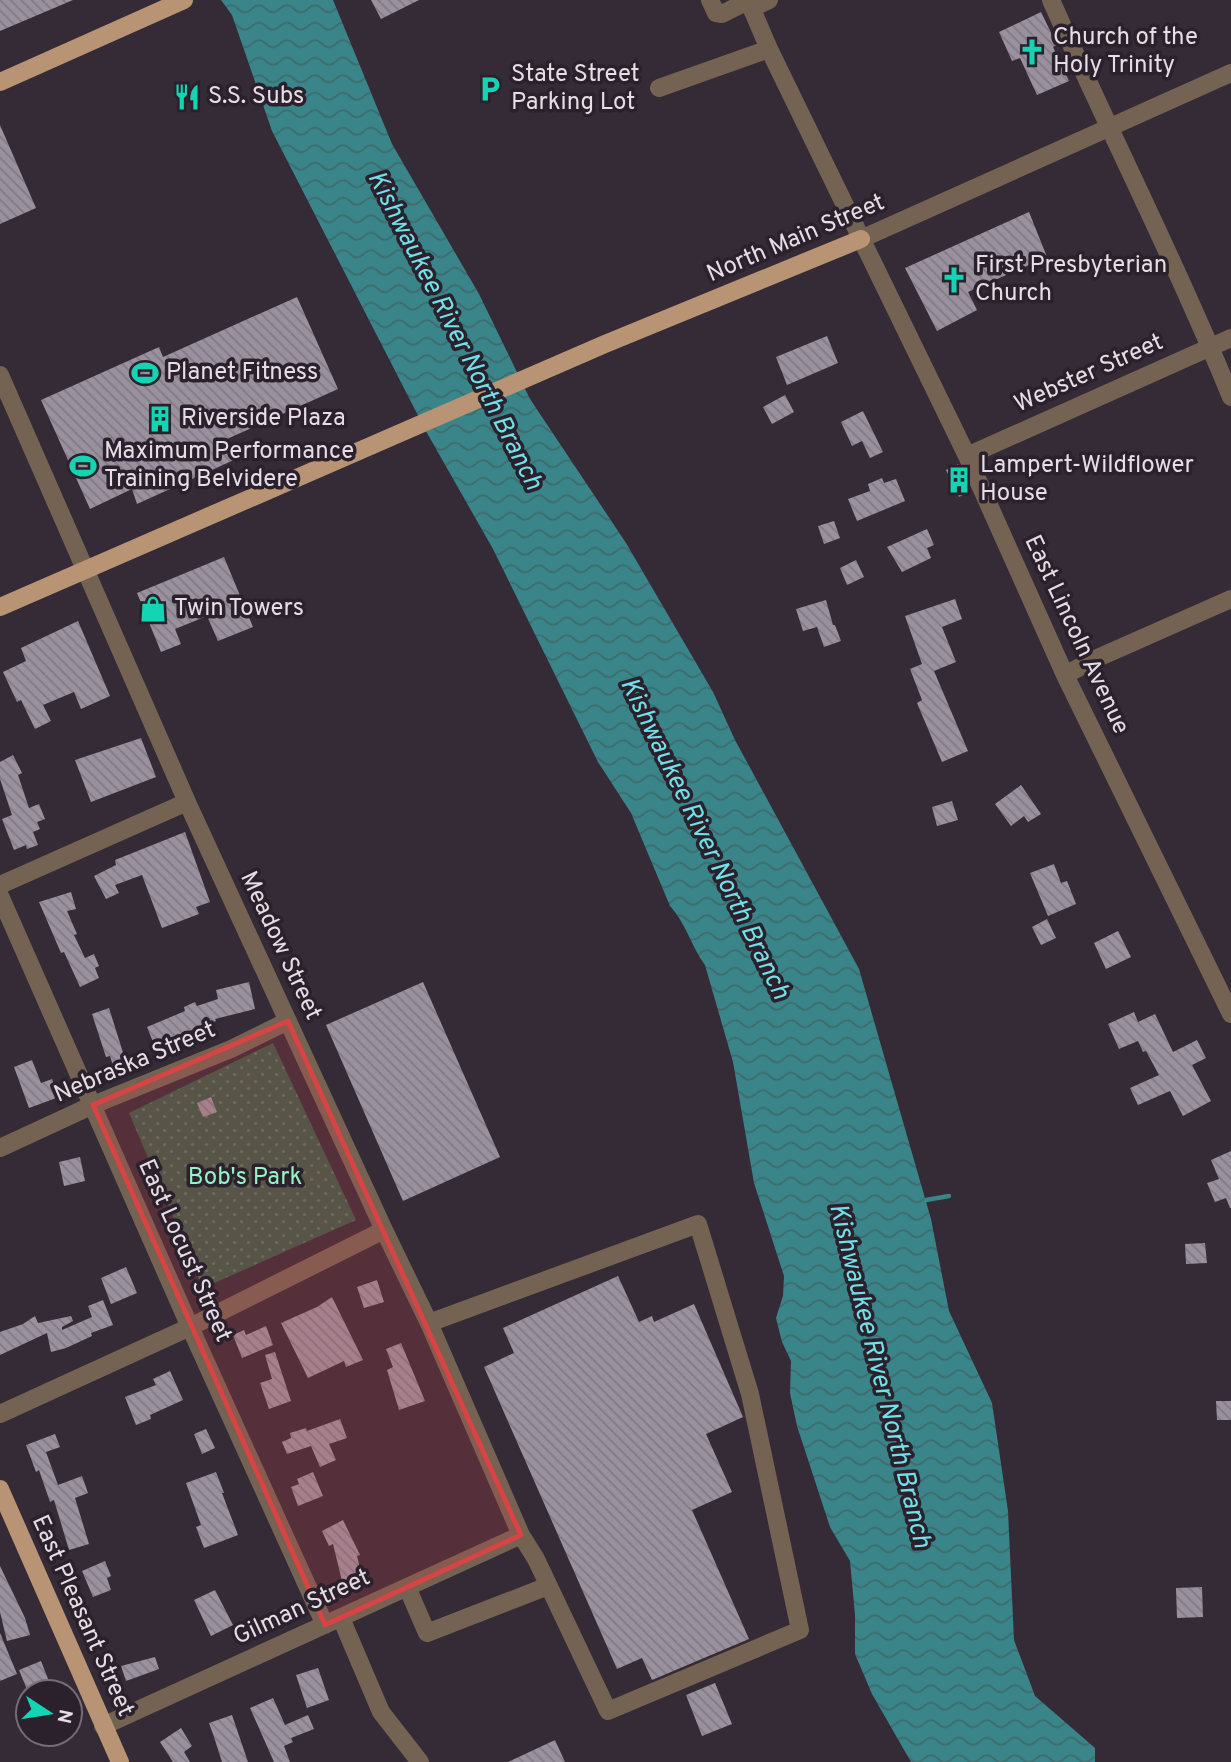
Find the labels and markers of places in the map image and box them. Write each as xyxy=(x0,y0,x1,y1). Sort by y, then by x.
place label: Church of the Holy Trinity xyxy=(1053,23,1198,81)
church icon: Church of the Holy Trinity xyxy=(1017,37,1047,67)
place label: State Street Parking Lot xyxy=(511,60,640,118)
parking icon: State Street Parking Lot xyxy=(475,74,505,104)
restaurant icon: S.S. Subs xyxy=(172,82,202,112)
place label: S.S. Subs xyxy=(208,82,304,112)
place label: First Presbyterian Church xyxy=(975,251,1167,309)
church icon: First Presbyterian Church xyxy=(939,265,969,295)
sports icon: Planet Fitness xyxy=(130,358,160,388)
place label: Planet Fitness xyxy=(166,358,318,388)
building icon: Riverside Plaza xyxy=(145,404,175,434)
place label: Riverside Plaza xyxy=(181,404,346,434)
place label: Maximum Performance Training Belvidere xyxy=(104,437,354,495)
sports icon: Maximum Performance Training Belvidere xyxy=(68,451,98,481)
place label: Lampert-Wildflower House xyxy=(980,451,1194,509)
building icon: Lampert-Wildflower House xyxy=(944,465,974,495)
shop icon: Twin Towers xyxy=(138,594,168,624)
place label: Twin Towers xyxy=(174,594,304,624)

